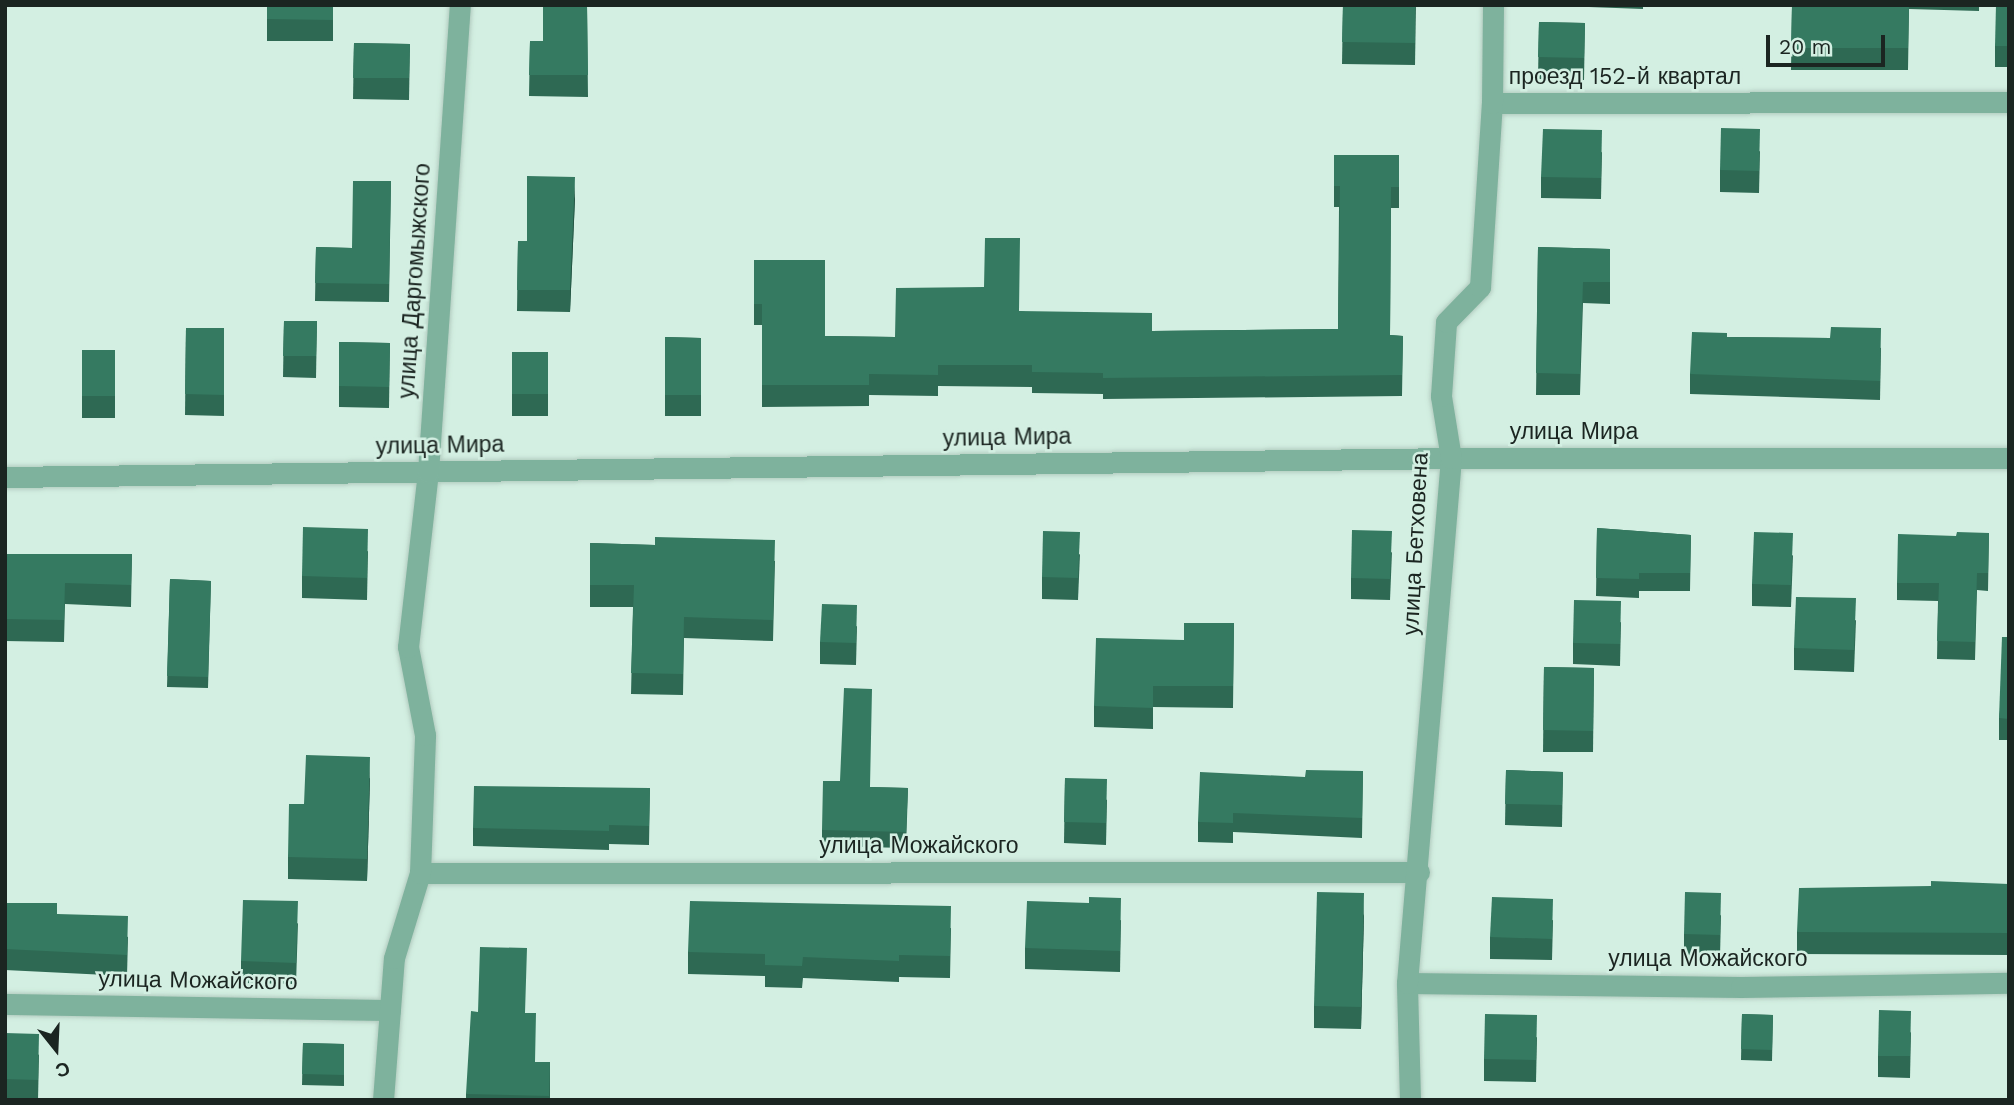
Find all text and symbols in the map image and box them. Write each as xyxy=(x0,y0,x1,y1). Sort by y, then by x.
scale bar xyxy=(1769,21,1888,65)
text: 20 m xyxy=(1779,34,1831,59)
street label: проезд 152-й квартал xyxy=(1509,63,1741,91)
street label: улица Даргомыжского xyxy=(393,162,437,400)
street label: улица Мира xyxy=(1510,418,1638,446)
street label: улица Мира xyxy=(942,423,1072,453)
street label: улица Мира xyxy=(375,431,505,461)
street label: улица Бетховена xyxy=(1397,452,1435,636)
street label: улица Можайского xyxy=(819,832,1019,860)
street label: улица Можайского xyxy=(1608,945,1808,973)
street label: улица Можайского xyxy=(98,965,298,997)
north arrow xyxy=(21,1014,91,1084)
text: С xyxy=(53,1056,73,1083)

